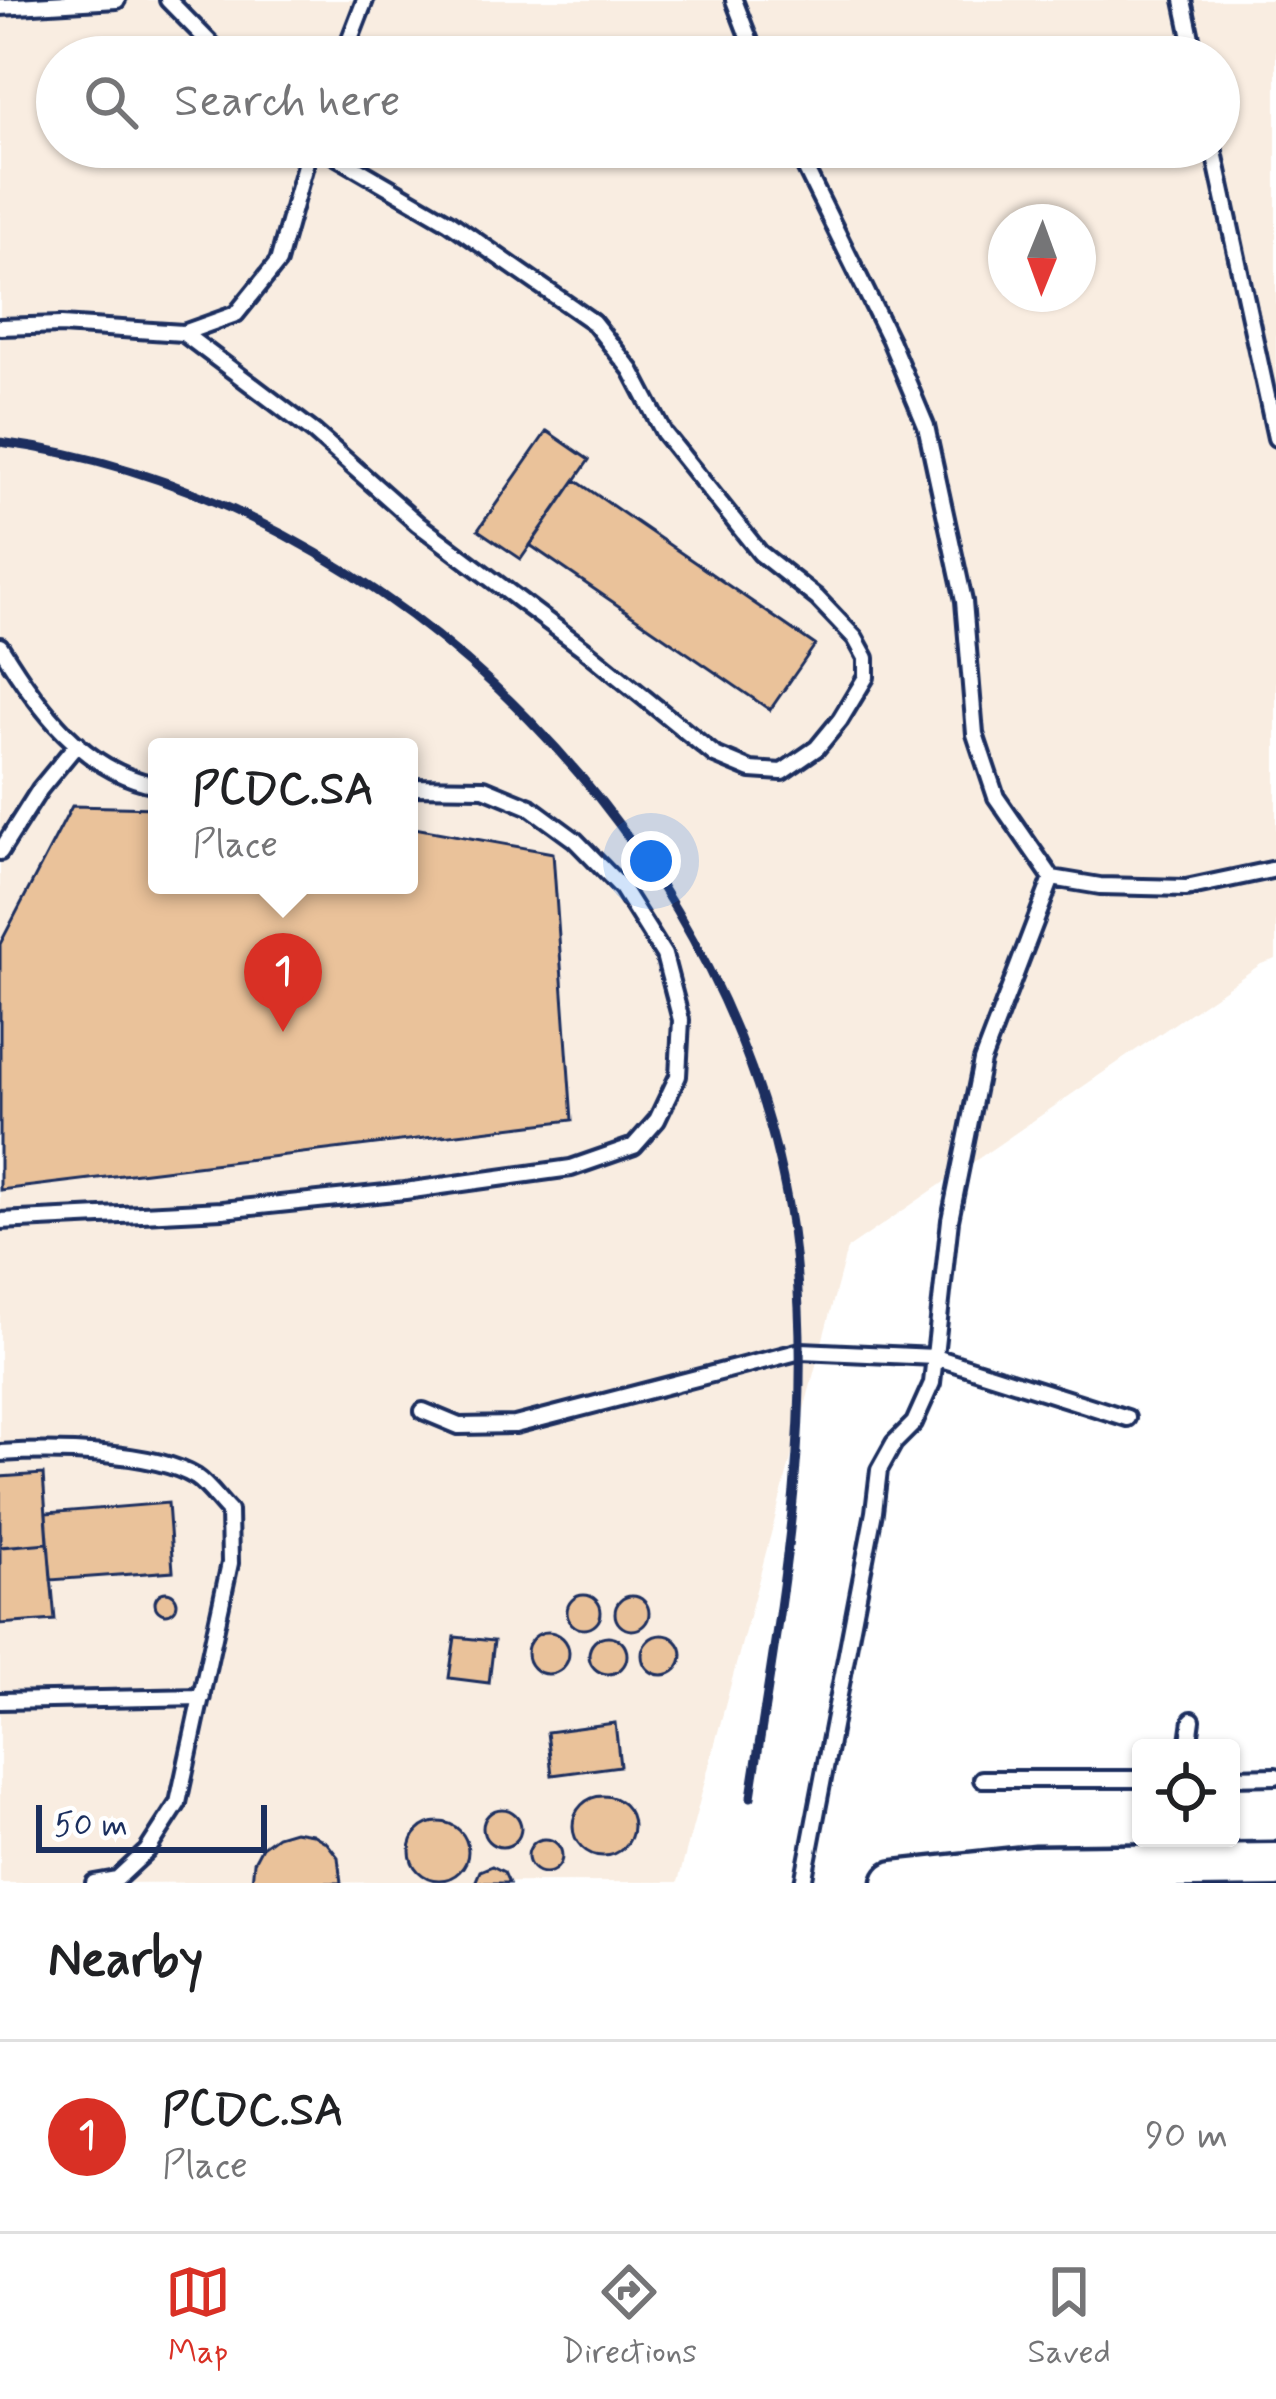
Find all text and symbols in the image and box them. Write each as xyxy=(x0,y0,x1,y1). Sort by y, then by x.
search box xyxy=(36,36,1240,168)
icon: search xyxy=(78,69,144,135)
text: Search here xyxy=(174,73,401,132)
north arrow xyxy=(988,204,1096,312)
popup xyxy=(148,738,418,894)
text: PCDC.SA xyxy=(192,761,374,820)
text: Place xyxy=(192,820,278,871)
your location xyxy=(621,831,681,891)
pin: 1 xyxy=(244,933,322,1032)
map controls xyxy=(1132,1739,1240,1847)
button: locate xyxy=(1132,1739,1240,1847)
scale bar xyxy=(36,1799,267,1852)
text: 50 m xyxy=(54,1804,128,1848)
text: Nearby xyxy=(48,1928,203,1994)
text: PCDC.SA xyxy=(162,2082,344,2141)
text: 1 xyxy=(78,2111,96,2162)
text: 90 m xyxy=(1145,2111,1228,2162)
text: Place xyxy=(162,2141,248,2192)
tab: Map xyxy=(165,2259,231,2375)
tab: Directions xyxy=(561,2259,697,2375)
tab: Saved xyxy=(1027,2259,1111,2375)

